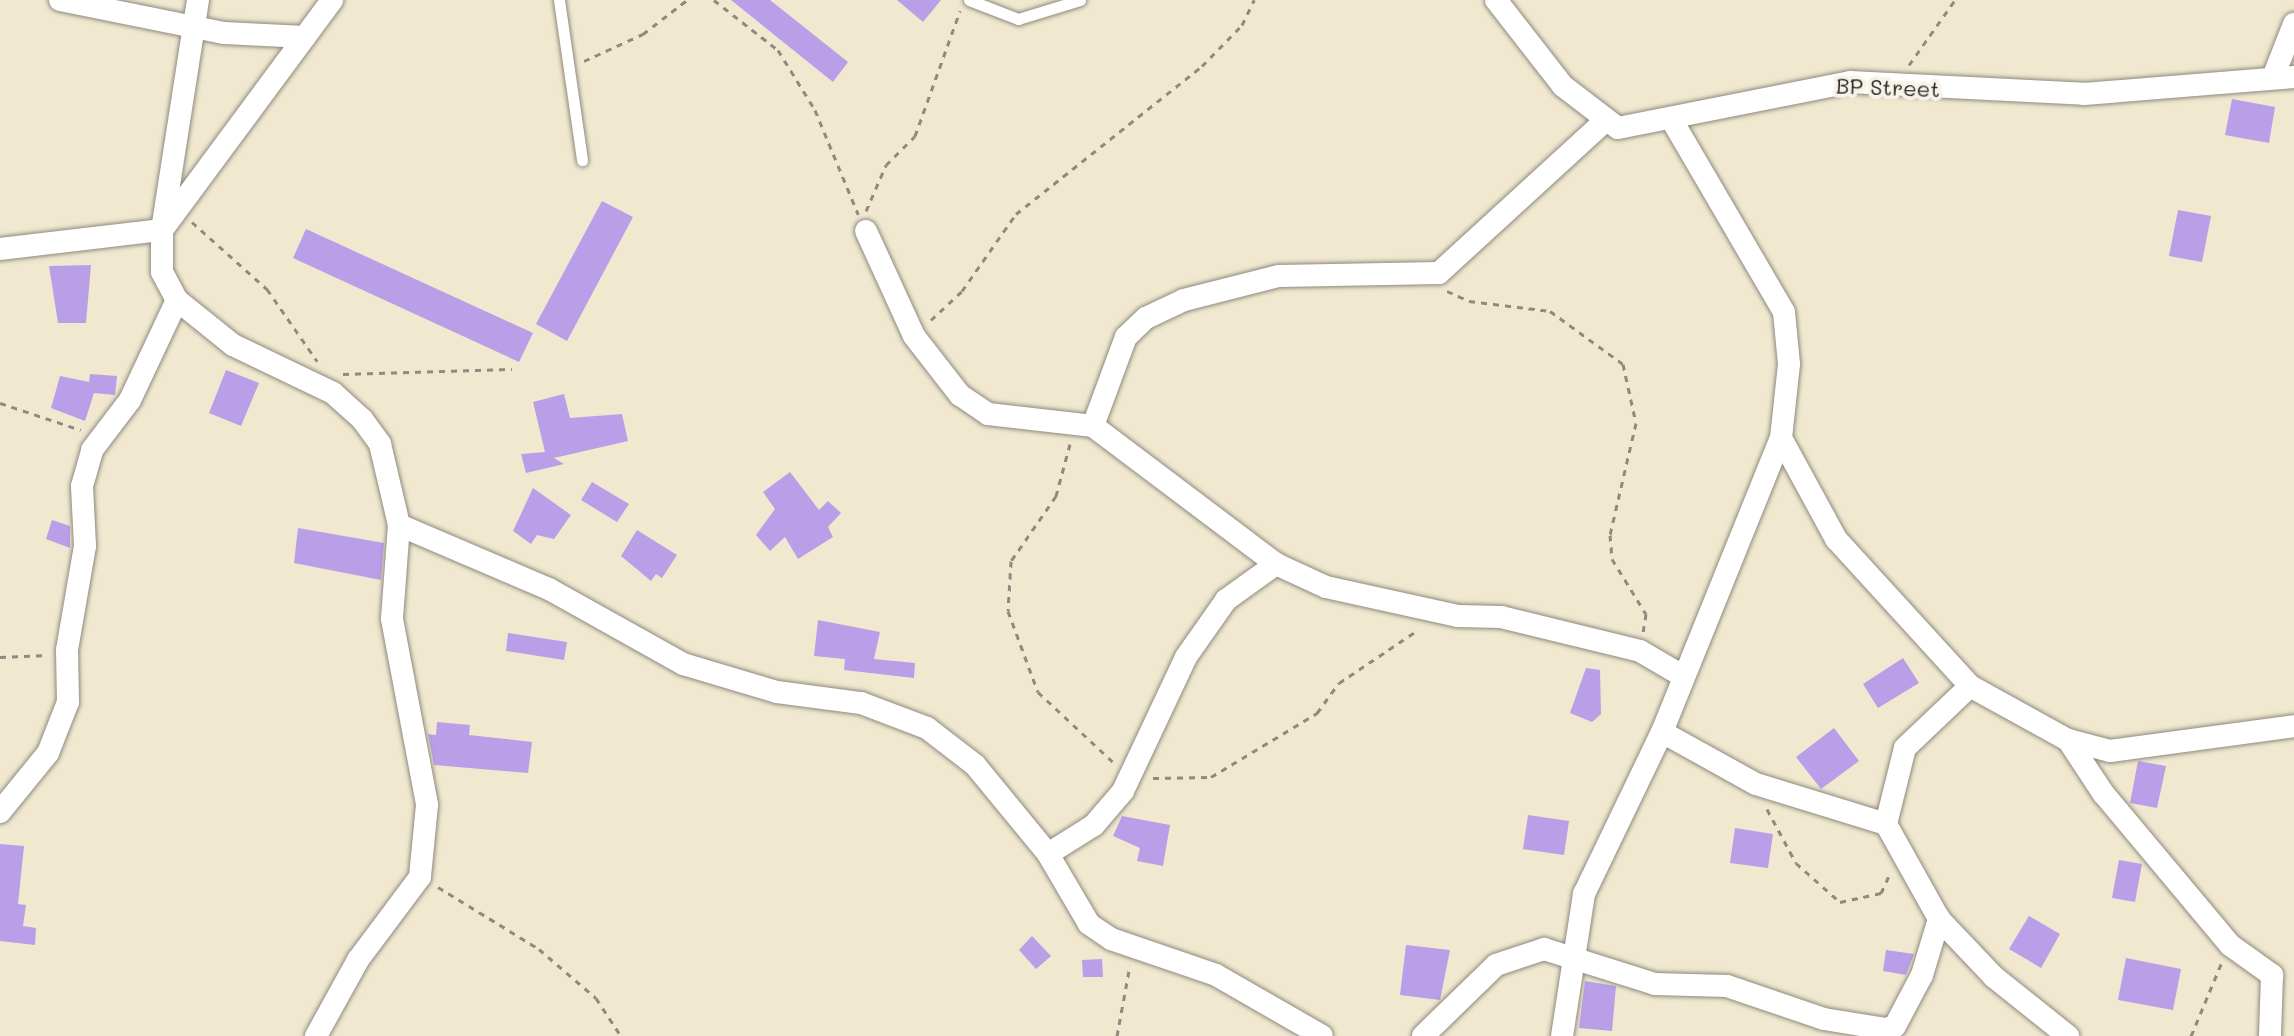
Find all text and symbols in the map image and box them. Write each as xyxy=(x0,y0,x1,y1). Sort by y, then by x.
street label: BP Street xyxy=(1835,72,1941,102)

